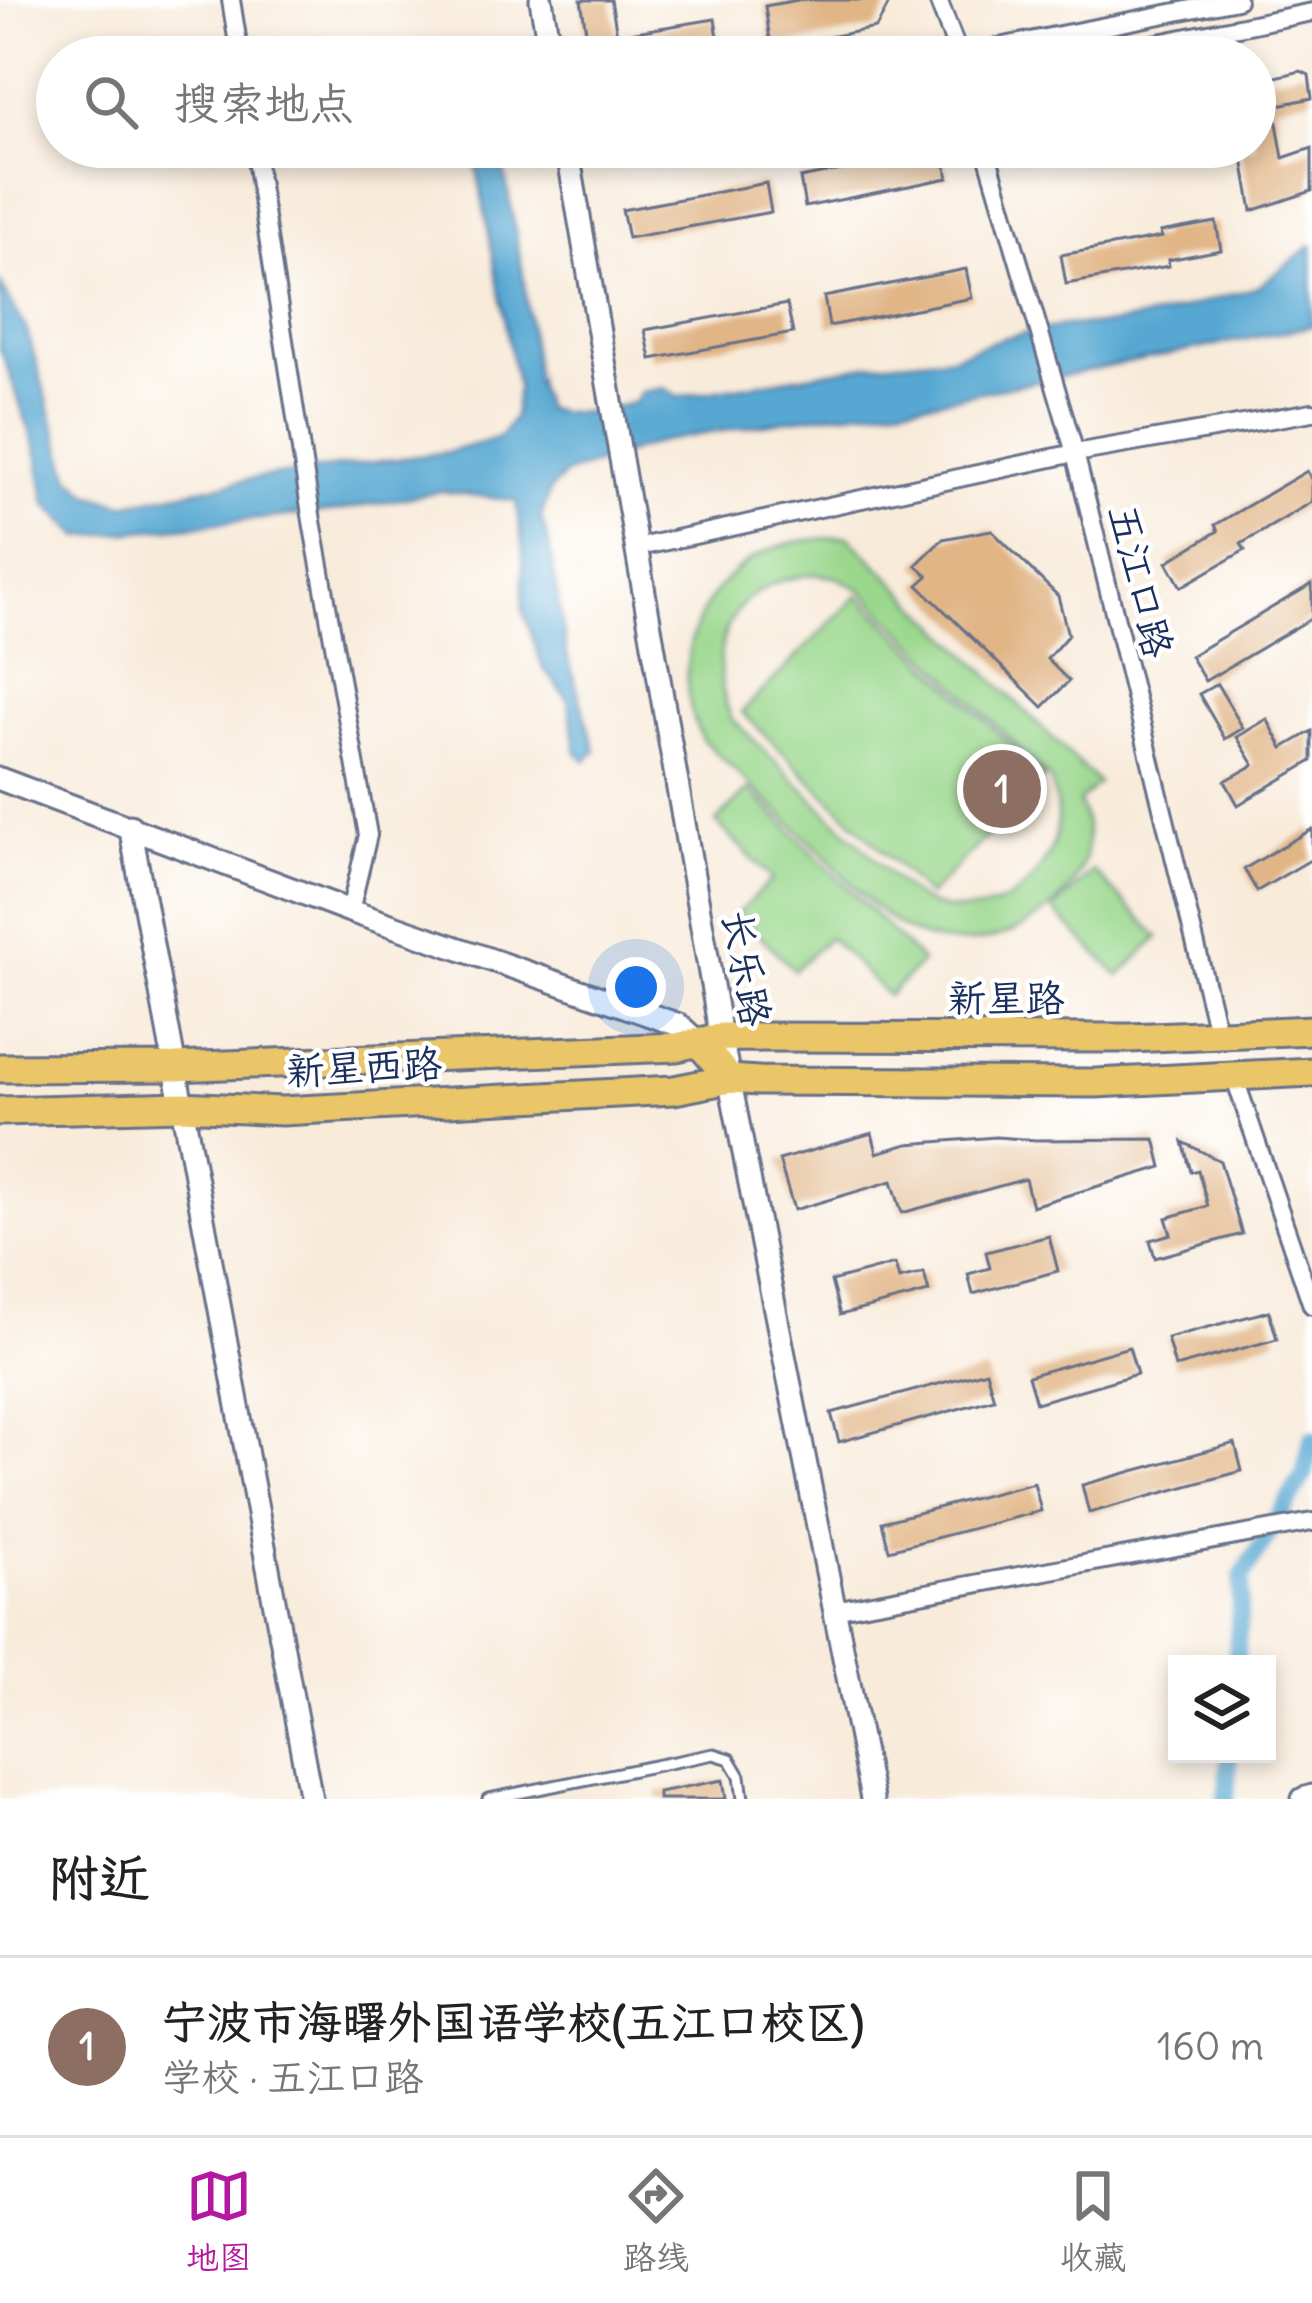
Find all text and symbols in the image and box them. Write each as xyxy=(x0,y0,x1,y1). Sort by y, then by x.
search box xyxy=(36,36,1276,168)
icon: search xyxy=(78,69,144,135)
text: 搜索地点 xyxy=(174,75,354,131)
street label: 五江口路 xyxy=(1098,500,1183,663)
pin: 1 xyxy=(963,744,1041,834)
street label: 长乐路 xyxy=(712,906,781,1030)
your location xyxy=(606,957,666,1017)
street label: 新星路 xyxy=(947,974,1065,1023)
street label: 新星西路 xyxy=(285,1039,443,1096)
map controls xyxy=(1168,1655,1276,1763)
button: layers xyxy=(1168,1655,1276,1763)
text: 附近 xyxy=(48,1846,150,1910)
text: 宁波市海曙外国语学校(五江口校区) xyxy=(162,1994,864,2050)
text: 1 xyxy=(79,2022,95,2071)
text: 160 m xyxy=(1157,2022,1264,2071)
text: 学校 · 五江口路 xyxy=(162,2053,423,2102)
tab: 地图 xyxy=(186,2163,252,2278)
tab: 路线 xyxy=(623,2163,689,2278)
tab: 收藏 xyxy=(1060,2163,1126,2278)

